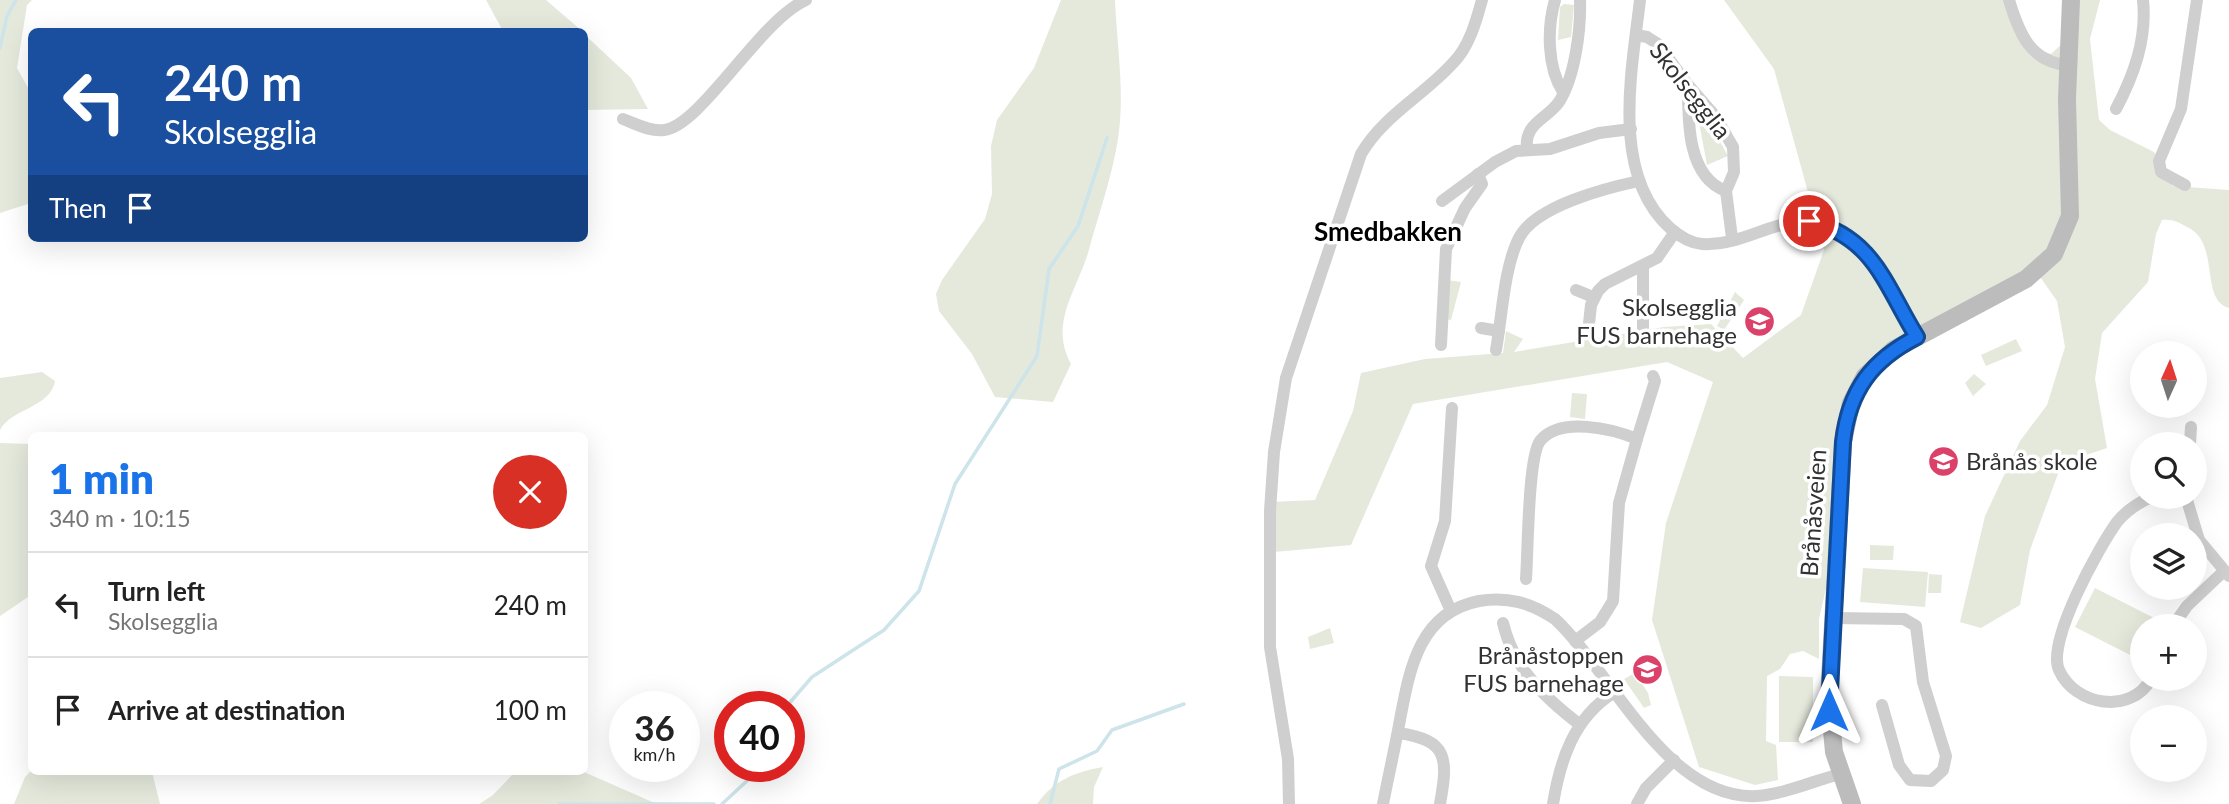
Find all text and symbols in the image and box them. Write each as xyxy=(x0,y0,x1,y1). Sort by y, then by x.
street label: Skolsegglia xyxy=(1644,36,1738,144)
text: 240 m xyxy=(164,53,302,111)
icon: left xyxy=(49,56,140,147)
text: Skolsegglia xyxy=(164,112,317,151)
icon: arrive xyxy=(121,189,159,227)
pin xyxy=(1779,191,1839,251)
text: Then xyxy=(49,192,107,224)
icon: arrive xyxy=(1790,202,1828,240)
district label: Smedbakken xyxy=(1314,215,1462,247)
place label: Skolsegglia FUS barnehage xyxy=(1576,292,1737,349)
school or university icon: Skolsegglia FUS barnehage xyxy=(1743,305,1777,339)
north arrow xyxy=(2130,341,2207,418)
map controls xyxy=(2130,341,2207,782)
button: search xyxy=(2130,432,2207,509)
school or university icon: Brånås skole xyxy=(1926,445,1960,479)
place label: Brånås skole xyxy=(1966,446,2097,475)
street label: Brånåsveien xyxy=(1794,448,1831,578)
text: 1 min xyxy=(49,453,154,503)
button: close xyxy=(493,455,567,529)
text: 340 m · 10:15 xyxy=(49,504,191,532)
button: layers xyxy=(2130,523,2207,600)
text: Turn left xyxy=(108,575,205,607)
icon: left xyxy=(49,586,87,624)
text: 240 m xyxy=(494,589,567,621)
text: Skolsegglia xyxy=(108,607,218,635)
button: + xyxy=(2130,614,2207,691)
place label: Brånåstoppen FUS barnehage xyxy=(1463,640,1624,697)
school or university icon: Brånåstoppen FUS barnehage xyxy=(1630,653,1664,687)
position arrow xyxy=(1792,673,1866,747)
icon: arrive xyxy=(49,691,87,729)
speed limit sign: 40 xyxy=(714,691,805,782)
text: Arrive at destination xyxy=(108,694,345,726)
text: 100 m xyxy=(494,694,567,726)
button: − xyxy=(2130,705,2207,782)
text: 36 xyxy=(634,706,675,748)
text: km/h xyxy=(633,743,676,765)

